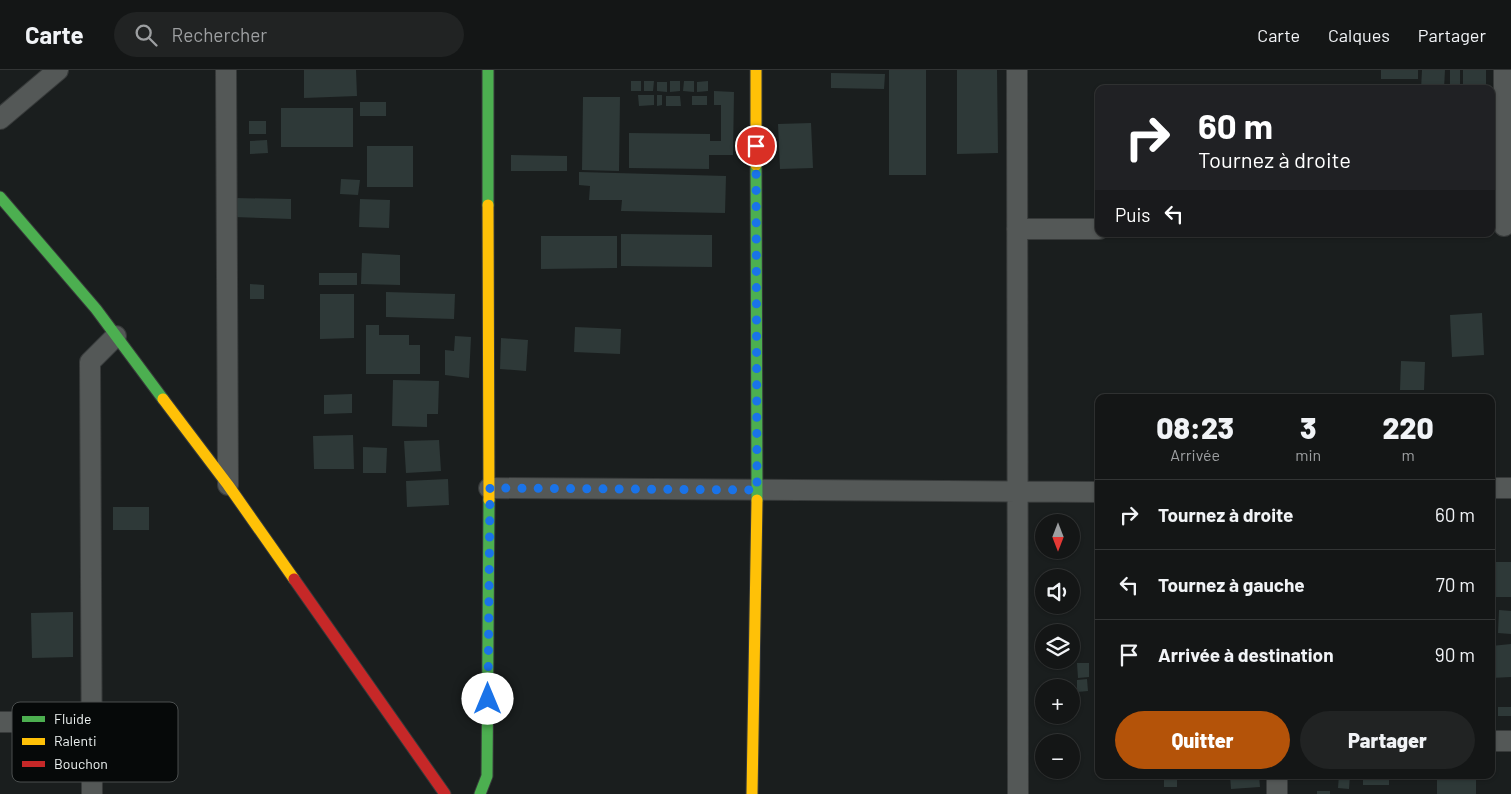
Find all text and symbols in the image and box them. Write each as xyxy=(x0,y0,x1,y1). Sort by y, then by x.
search box xyxy=(114,12,464,57)
text: Carte xyxy=(25,20,84,49)
icon: search xyxy=(132,21,160,49)
text: Rechercher xyxy=(172,23,267,46)
text: Carte xyxy=(1257,24,1300,46)
text: Calques xyxy=(1328,24,1390,46)
text: Partager xyxy=(1418,24,1486,46)
text: 60 m xyxy=(1198,104,1273,146)
icon: right xyxy=(1115,105,1180,170)
pin xyxy=(735,125,777,167)
icon: arrive xyxy=(742,132,770,160)
text: Tournez à droite xyxy=(1198,146,1351,172)
icon: left xyxy=(1160,200,1188,228)
text: Puis xyxy=(1115,203,1150,226)
text: 08:23 xyxy=(1156,409,1234,445)
text: 3 xyxy=(1300,409,1316,445)
text: 220 xyxy=(1383,409,1434,445)
text: Arrivée xyxy=(1170,445,1220,464)
text: min xyxy=(1295,445,1321,464)
text: m xyxy=(1401,445,1415,464)
icon: right xyxy=(1115,501,1143,529)
text: Tournez à droite xyxy=(1158,503,1294,526)
text: 60 m xyxy=(1435,503,1475,526)
north arrow xyxy=(1035,514,1080,559)
map controls xyxy=(1035,514,1080,779)
button: sound xyxy=(1035,569,1080,614)
icon: left xyxy=(1115,571,1143,599)
text: Tournez à gauche xyxy=(1158,573,1305,596)
text: 70 m xyxy=(1436,573,1475,596)
button: layers xyxy=(1035,624,1080,669)
icon: arrive xyxy=(1115,641,1143,669)
text: Arrivée à destination xyxy=(1158,643,1334,666)
text: 90 m xyxy=(1435,643,1475,666)
position arrow xyxy=(461,672,513,724)
button: + xyxy=(1035,679,1080,724)
legend xyxy=(12,702,178,782)
text: Fluide xyxy=(54,710,91,727)
button: Quitter xyxy=(1115,711,1290,769)
button: Partager xyxy=(1300,711,1475,769)
text: Ralenti xyxy=(54,732,97,749)
button: − xyxy=(1035,734,1080,779)
text: Bouchon xyxy=(54,755,108,772)

